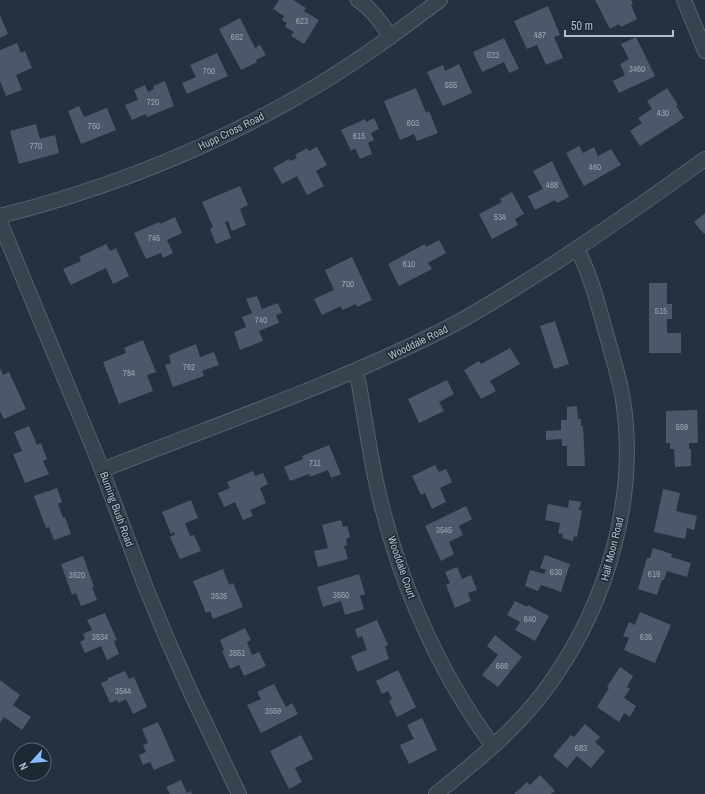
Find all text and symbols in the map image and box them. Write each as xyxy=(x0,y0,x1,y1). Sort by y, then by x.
scale bar xyxy=(565,12,673,38)
house number: 623 xyxy=(296,15,308,27)
text: 50 m xyxy=(571,18,593,34)
house number: 487 xyxy=(534,29,546,41)
house number: 652 xyxy=(231,31,243,43)
house number: 523 xyxy=(487,49,499,61)
house number: 3460 xyxy=(629,63,645,75)
house number: 700 xyxy=(203,65,215,77)
house number: 555 xyxy=(445,79,457,91)
house number: 720 xyxy=(147,96,159,108)
house number: 430 xyxy=(657,107,669,119)
street label: Hupp Cross Road xyxy=(196,109,266,153)
house number: 603 xyxy=(407,117,419,129)
house number: 750 xyxy=(88,120,100,132)
house number: 615 xyxy=(353,130,365,142)
house number: 770 xyxy=(30,140,42,152)
house number: 460 xyxy=(589,161,601,173)
house number: 488 xyxy=(546,179,558,191)
house number: 534 xyxy=(494,211,506,223)
house number: 745 xyxy=(148,232,160,244)
house number: 610 xyxy=(403,258,415,270)
house number: 700 xyxy=(342,278,354,290)
house number: 515 xyxy=(655,305,667,317)
house number: 740 xyxy=(255,314,267,326)
street label: Wooddale Road xyxy=(386,322,450,362)
house number: 762 xyxy=(183,361,195,373)
house number: 784 xyxy=(123,367,135,379)
house number: 559 xyxy=(676,421,688,433)
house number: 711 xyxy=(309,457,321,469)
street label: Burning Bush Road xyxy=(97,470,137,548)
street label: Half Moon Road xyxy=(597,516,627,582)
house number: 3545 xyxy=(436,524,452,536)
street label: Wooddale Court xyxy=(385,534,419,600)
house number: 630 xyxy=(550,566,562,578)
house number: 619 xyxy=(648,568,660,580)
house number: 3520 xyxy=(69,569,85,581)
house number: 3550 xyxy=(333,589,349,601)
house number: 3535 xyxy=(211,590,227,602)
house number: 640 xyxy=(524,613,536,625)
house number: 3534 xyxy=(92,631,108,643)
house number: 635 xyxy=(640,631,652,643)
house number: 3551 xyxy=(229,647,245,659)
house number: 668 xyxy=(496,660,508,672)
house number: 3544 xyxy=(115,685,131,697)
house number: 3559 xyxy=(265,705,281,717)
north arrow xyxy=(12,742,52,782)
house number: 683 xyxy=(575,742,587,754)
text: N xyxy=(15,760,31,773)

